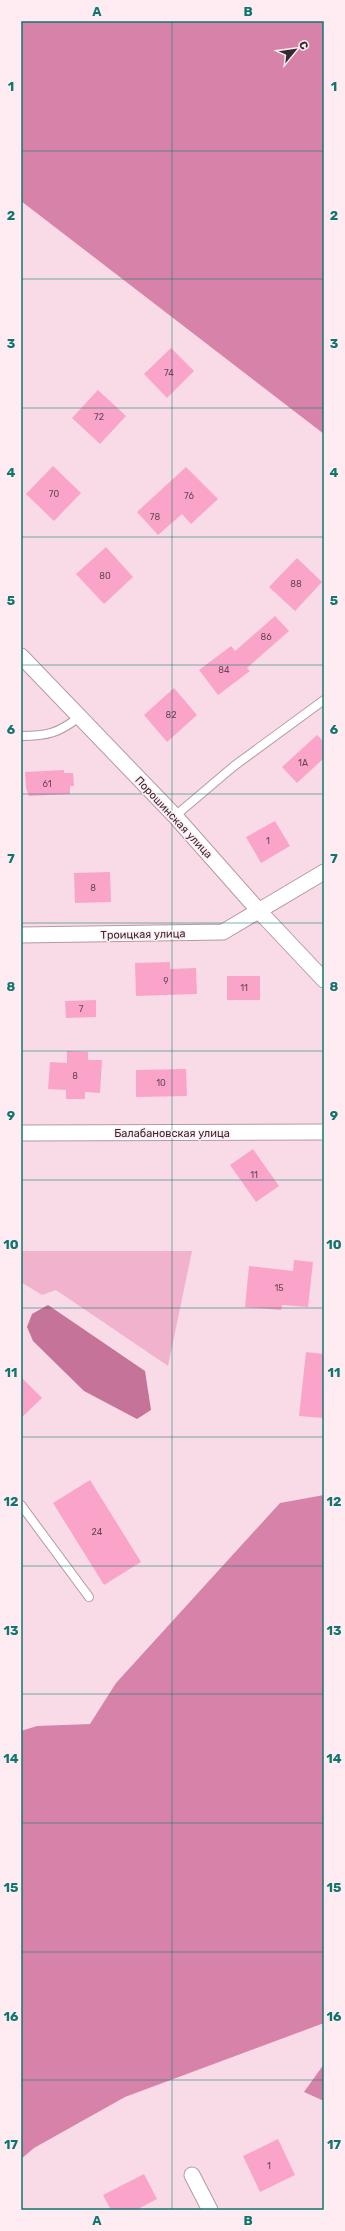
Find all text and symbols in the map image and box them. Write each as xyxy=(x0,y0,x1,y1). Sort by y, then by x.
text: A xyxy=(92,4,102,19)
text: B xyxy=(243,4,253,19)
north arrow xyxy=(275,30,315,70)
text: С xyxy=(296,39,311,52)
text: 1 xyxy=(8,79,14,94)
text: 1 xyxy=(331,79,337,94)
text: 2 xyxy=(7,208,15,223)
text: 2 xyxy=(330,208,338,223)
text: 3 xyxy=(7,336,16,351)
text: 3 xyxy=(330,336,339,351)
house number: 74 xyxy=(164,368,174,378)
house number: 72 xyxy=(94,412,104,422)
text: 4 xyxy=(7,465,16,480)
text: 4 xyxy=(330,465,339,480)
house number: 70 xyxy=(49,489,59,499)
house number: 76 xyxy=(184,491,194,501)
house number: 78 xyxy=(150,512,160,522)
house number: 80 xyxy=(99,571,111,581)
house number: 88 xyxy=(290,579,302,589)
text: 5 xyxy=(7,593,15,608)
text: 5 xyxy=(330,593,338,608)
house number: 86 xyxy=(260,632,272,642)
house number: 84 xyxy=(218,665,230,675)
house number: 82 xyxy=(165,710,177,720)
text: 6 xyxy=(7,722,16,737)
text: 6 xyxy=(330,722,339,737)
house number: 1А xyxy=(298,758,308,768)
street label: Порошинская улица xyxy=(132,774,215,861)
house number: 61 xyxy=(42,779,52,789)
house number: 1 xyxy=(266,836,270,846)
text: 7 xyxy=(7,851,15,866)
text: 7 xyxy=(330,851,338,866)
house number: 8 xyxy=(90,883,96,893)
street label: Троицкая улица xyxy=(100,927,186,942)
house number: 9 xyxy=(163,976,169,986)
text: 8 xyxy=(7,979,16,994)
text: 8 xyxy=(330,979,339,994)
house number: 11 xyxy=(240,983,248,993)
house number: 7 xyxy=(79,1004,84,1014)
house number: 8 xyxy=(72,1071,78,1081)
house number: 10 xyxy=(156,1078,166,1088)
text: 9 xyxy=(7,1108,15,1123)
text: 9 xyxy=(330,1108,338,1123)
street label: Балабановская улица xyxy=(114,1127,230,1140)
house number: 11 xyxy=(250,1170,258,1180)
text: 10 xyxy=(3,1237,19,1252)
text: 10 xyxy=(326,1237,342,1252)
house number: 15 xyxy=(274,1283,284,1293)
text: 11 xyxy=(5,1365,17,1380)
text: 11 xyxy=(328,1365,340,1380)
text: 12 xyxy=(4,1494,18,1509)
text: 12 xyxy=(327,1494,341,1509)
house number: 24 xyxy=(92,1527,103,1537)
text: 13 xyxy=(3,1623,19,1638)
text: 13 xyxy=(326,1623,342,1638)
text: 14 xyxy=(3,1751,19,1766)
text: 14 xyxy=(326,1751,342,1766)
text: 15 xyxy=(4,1880,18,1895)
text: 15 xyxy=(327,1880,341,1895)
text: 16 xyxy=(4,2009,19,2024)
text: 16 xyxy=(327,2009,342,2024)
text: 17 xyxy=(4,2137,19,2152)
text: 17 xyxy=(327,2137,342,2152)
house number: 1 xyxy=(267,2161,271,2171)
text: A xyxy=(92,2213,102,2228)
text: B xyxy=(243,2213,253,2228)

